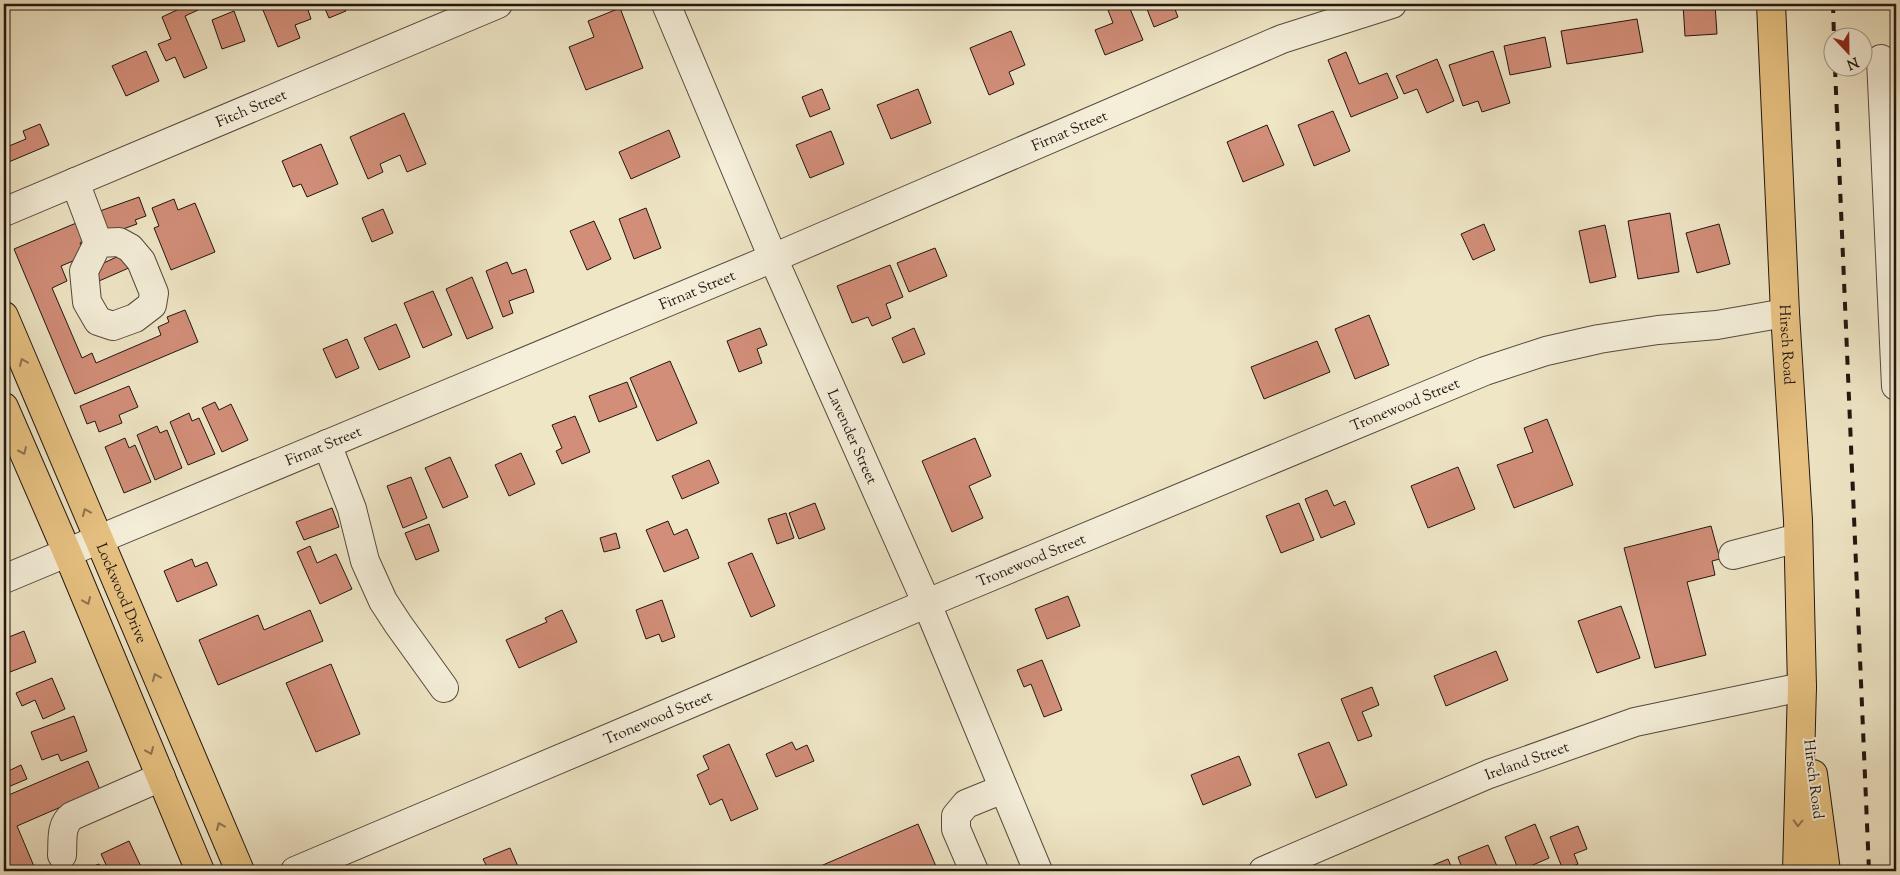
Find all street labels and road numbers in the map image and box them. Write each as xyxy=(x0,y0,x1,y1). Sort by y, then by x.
street label: Fitch Street xyxy=(213,85,290,134)
street label: Firnat Street xyxy=(1029,106,1111,157)
street label: Firnat Street xyxy=(656,266,739,316)
street label: Hirsch Road xyxy=(1773,304,1799,386)
street label: Tronewood Street xyxy=(1348,374,1463,438)
street label: Lavender Street xyxy=(821,386,881,488)
street label: Firnat Street xyxy=(283,422,365,472)
street label: Tronewood Street xyxy=(974,529,1089,593)
street label: Lockwood Drive xyxy=(90,540,151,647)
street label: Tronewood Street xyxy=(601,686,716,751)
street label: Ireland Street xyxy=(1482,737,1572,787)
street label: Hirsch Road xyxy=(1797,738,1828,821)

